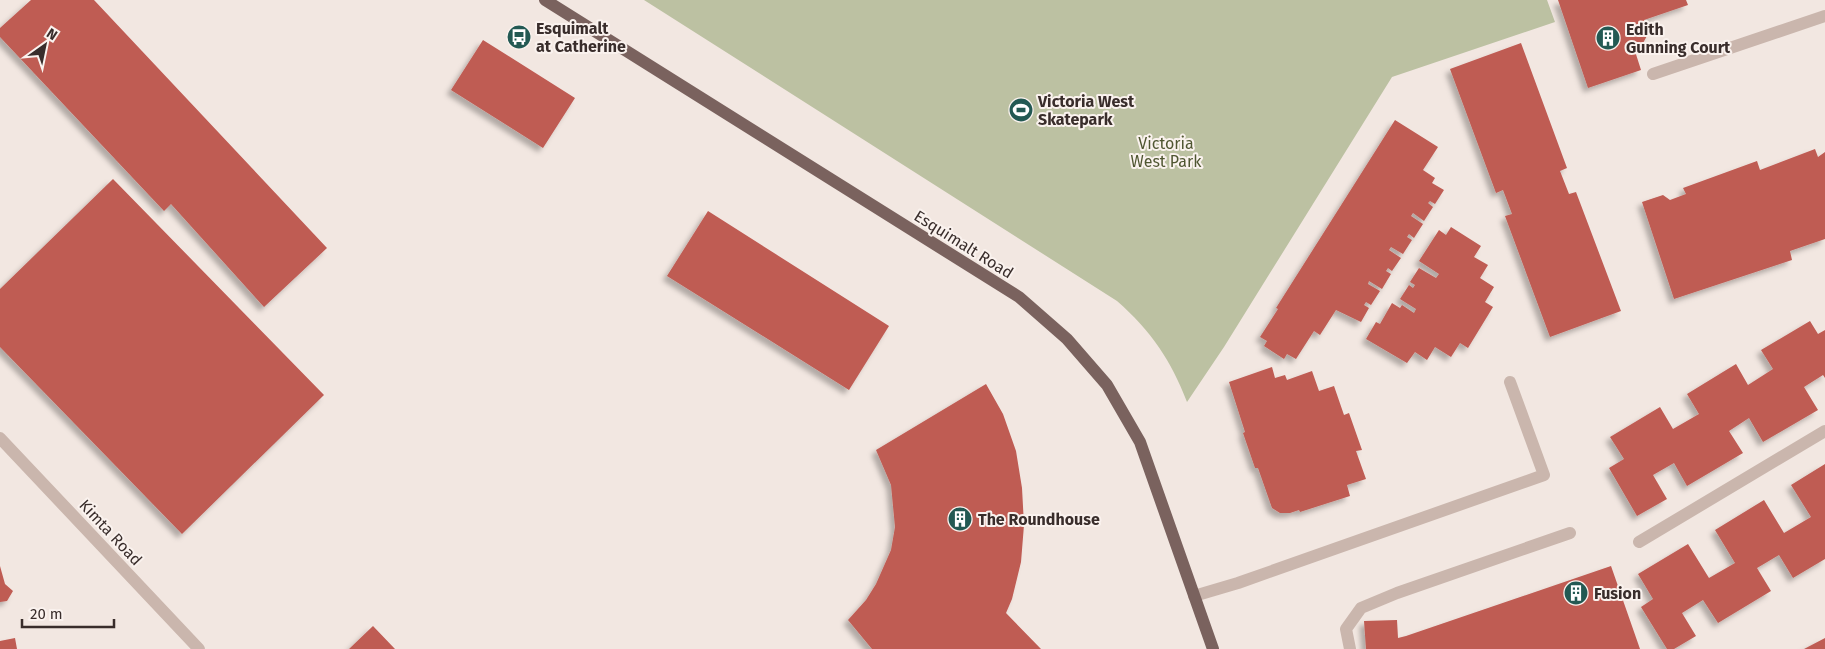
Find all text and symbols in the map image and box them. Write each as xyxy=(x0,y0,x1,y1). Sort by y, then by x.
place label: Esquimalt at Catherine xyxy=(536,19,626,56)
north arrow xyxy=(20,20,70,70)
place label: Edith Gunning Court xyxy=(1626,20,1731,57)
bus stop icon: Esquimalt at Catherine xyxy=(506,24,532,50)
text: N xyxy=(43,25,60,44)
building icon: Edith Gunning Court xyxy=(1595,25,1621,51)
place label: Victoria West Skatepark xyxy=(1037,92,1135,129)
sports icon: Victoria West Skatepark xyxy=(1008,97,1034,123)
park label: Victoria West Park xyxy=(1131,134,1202,171)
street label: Esquimalt Road xyxy=(911,206,1017,282)
street label: Kimta Road xyxy=(75,495,146,569)
building icon: The Roundhouse xyxy=(947,506,973,532)
place label: The Roundhouse xyxy=(978,510,1100,529)
building icon: Fusion xyxy=(1563,580,1589,606)
place label: Fusion xyxy=(1594,584,1641,603)
scale bar xyxy=(22,596,115,628)
text: 20 m xyxy=(30,605,63,623)

